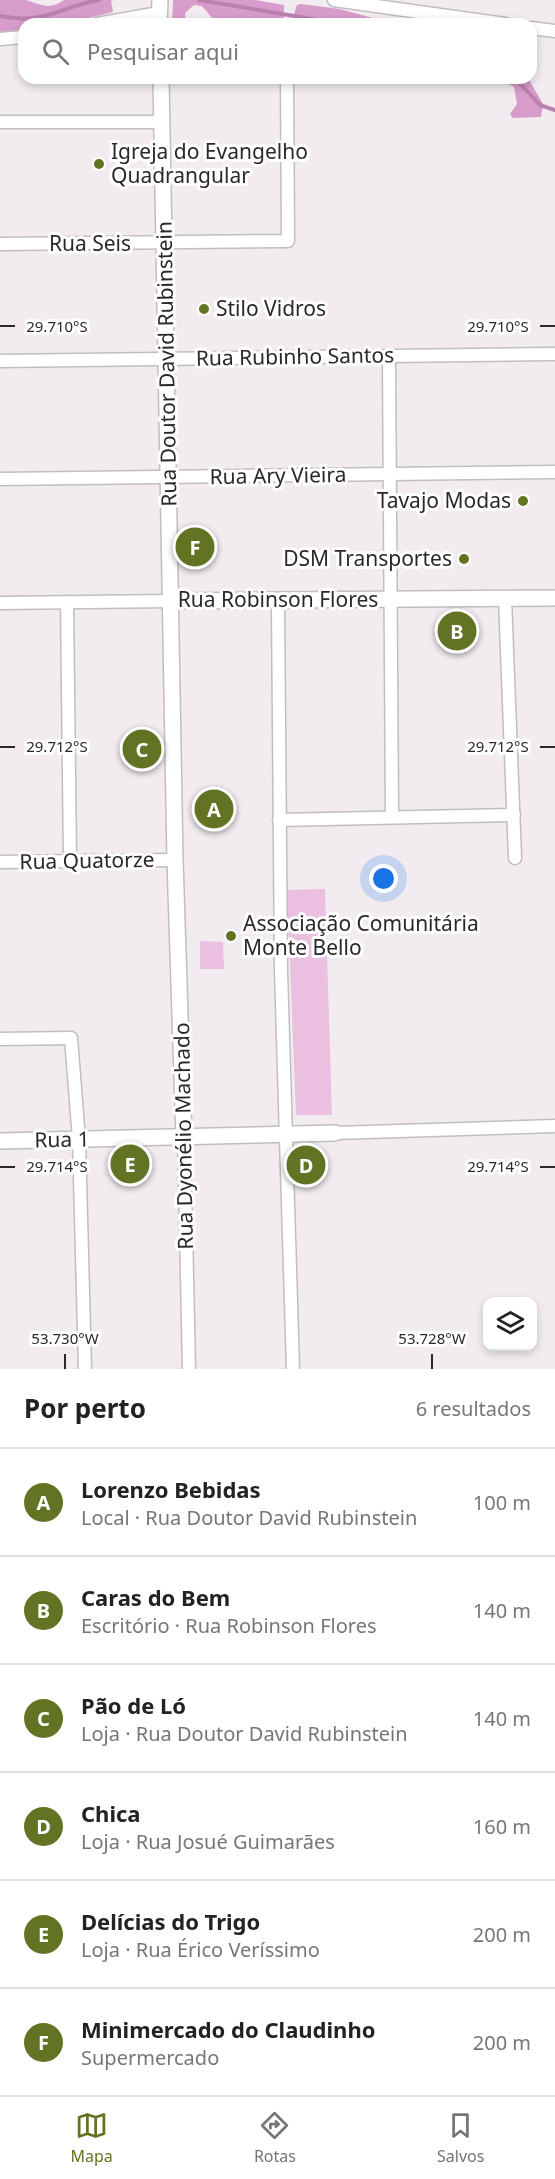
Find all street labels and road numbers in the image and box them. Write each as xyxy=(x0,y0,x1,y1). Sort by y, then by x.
street label: Rua Doutor David Rubinstein xyxy=(150,221,182,507)
street label: Rua Seis xyxy=(49,229,131,257)
street label: Rua Rubinho Santos xyxy=(196,340,394,372)
street label: Rua Ary Vieira xyxy=(209,460,347,490)
street label: Rua Robinson Flores xyxy=(178,585,378,613)
street label: Rua Quatorze xyxy=(19,845,155,875)
street label: Rua Dyonélio Machado xyxy=(167,1022,199,1250)
street label: Rua 1 xyxy=(34,1125,90,1153)

